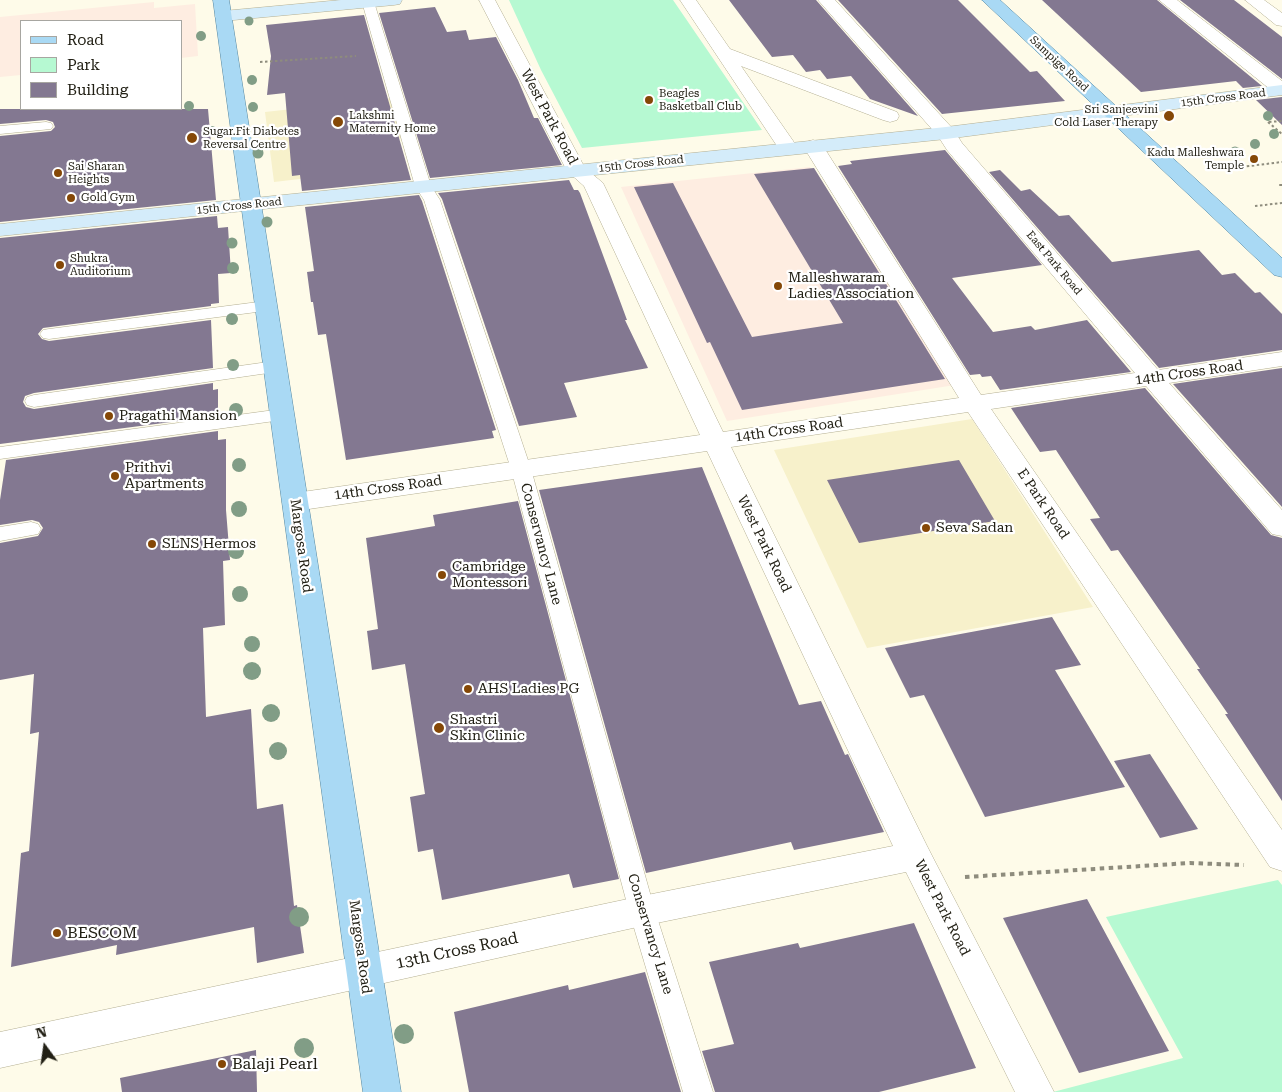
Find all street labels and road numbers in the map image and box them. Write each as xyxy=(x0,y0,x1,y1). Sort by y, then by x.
street label: Sampige Road xyxy=(1027,33,1091,95)
street label: West Park Road xyxy=(517,66,581,168)
street label: 15th Cross Road xyxy=(1180,86,1266,110)
street label: 15th Cross Road xyxy=(598,153,684,175)
street label: 15th Cross Road xyxy=(196,195,282,217)
street label: East Park Road xyxy=(1023,228,1085,298)
street label: 14th Cross Road xyxy=(1134,357,1244,389)
street label: 14th Cross Road xyxy=(734,414,844,446)
street label: E Park Road xyxy=(1013,466,1073,542)
street label: 14th Cross Road xyxy=(333,472,443,504)
street label: Conservancy Lane xyxy=(517,481,565,607)
street label: West Park Road xyxy=(733,493,795,595)
street label: Margosa Road xyxy=(286,498,316,594)
street label: West Park Road xyxy=(911,857,973,959)
street label: Conservancy Lane xyxy=(624,872,676,996)
street label: Margosa Road xyxy=(345,899,375,995)
street label: 13th Cross Road xyxy=(394,929,520,973)

